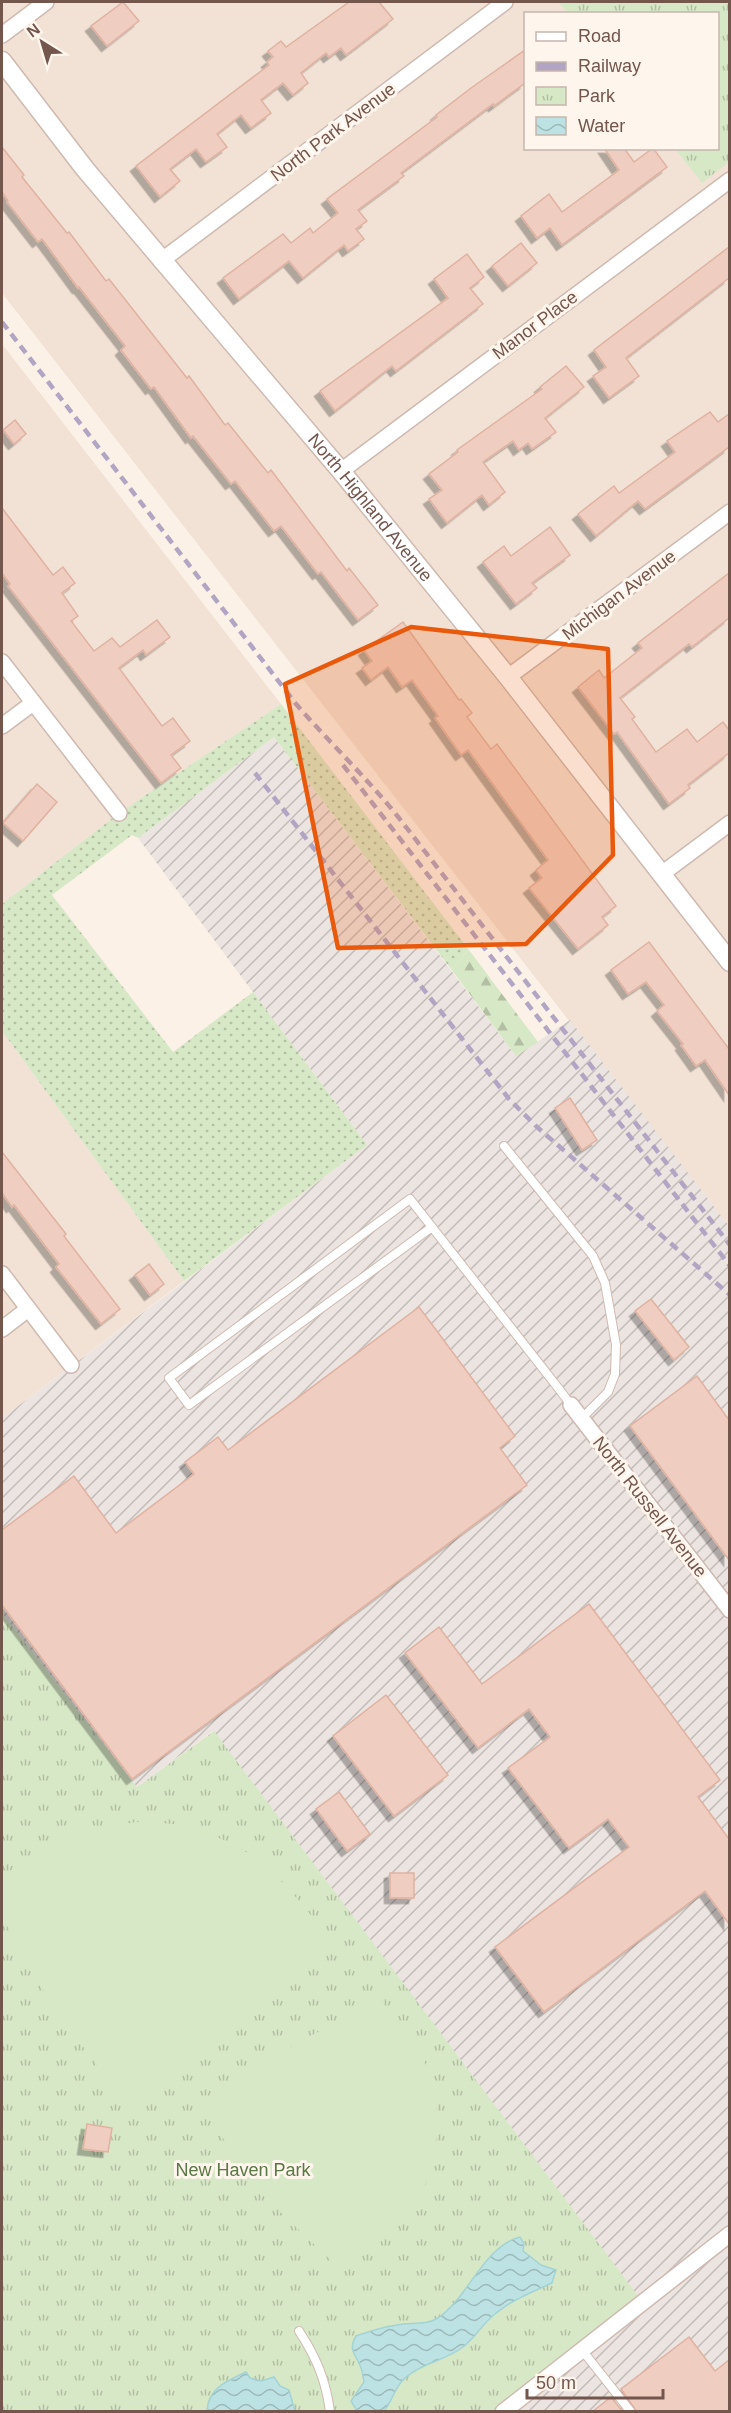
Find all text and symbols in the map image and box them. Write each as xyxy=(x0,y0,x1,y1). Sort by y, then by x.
north arrow xyxy=(12,12,72,72)
legend xyxy=(524,12,719,150)
text: N xyxy=(24,20,43,41)
text: Road xyxy=(578,26,621,46)
text: Railway xyxy=(578,56,641,76)
street label: North Park Avenue xyxy=(267,79,399,185)
text: Park xyxy=(578,86,616,106)
text: Water xyxy=(578,116,625,136)
street label: Manor Place xyxy=(489,287,581,363)
street label: North Highland Avenue xyxy=(304,430,437,586)
street label: Michigan Avenue xyxy=(558,546,680,644)
street label: North Russell Avenue xyxy=(589,1433,711,1581)
park label: New Haven Park xyxy=(175,2160,312,2180)
scale bar xyxy=(527,2362,664,2400)
text: 50 m xyxy=(536,2373,576,2393)

